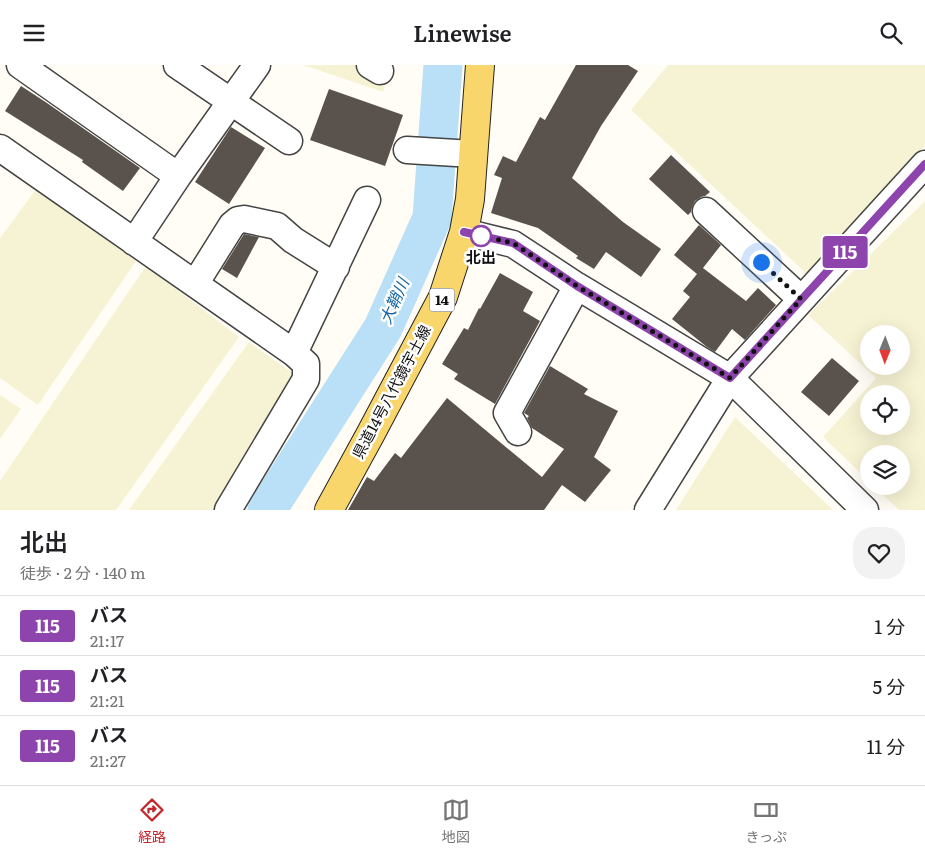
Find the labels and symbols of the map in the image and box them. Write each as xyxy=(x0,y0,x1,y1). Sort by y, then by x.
marker: 北出 xyxy=(470,225,492,247)
line badge: 115 xyxy=(816,236,874,268)
place label: 北出 xyxy=(466,245,496,268)
your location xyxy=(749,250,774,275)
water label: 大鞘川 xyxy=(372,272,415,327)
road number: 14 xyxy=(430,289,454,311)
street label: 県道14号八代鏡宇土線 xyxy=(346,320,436,462)
north arrow xyxy=(860,325,910,375)

